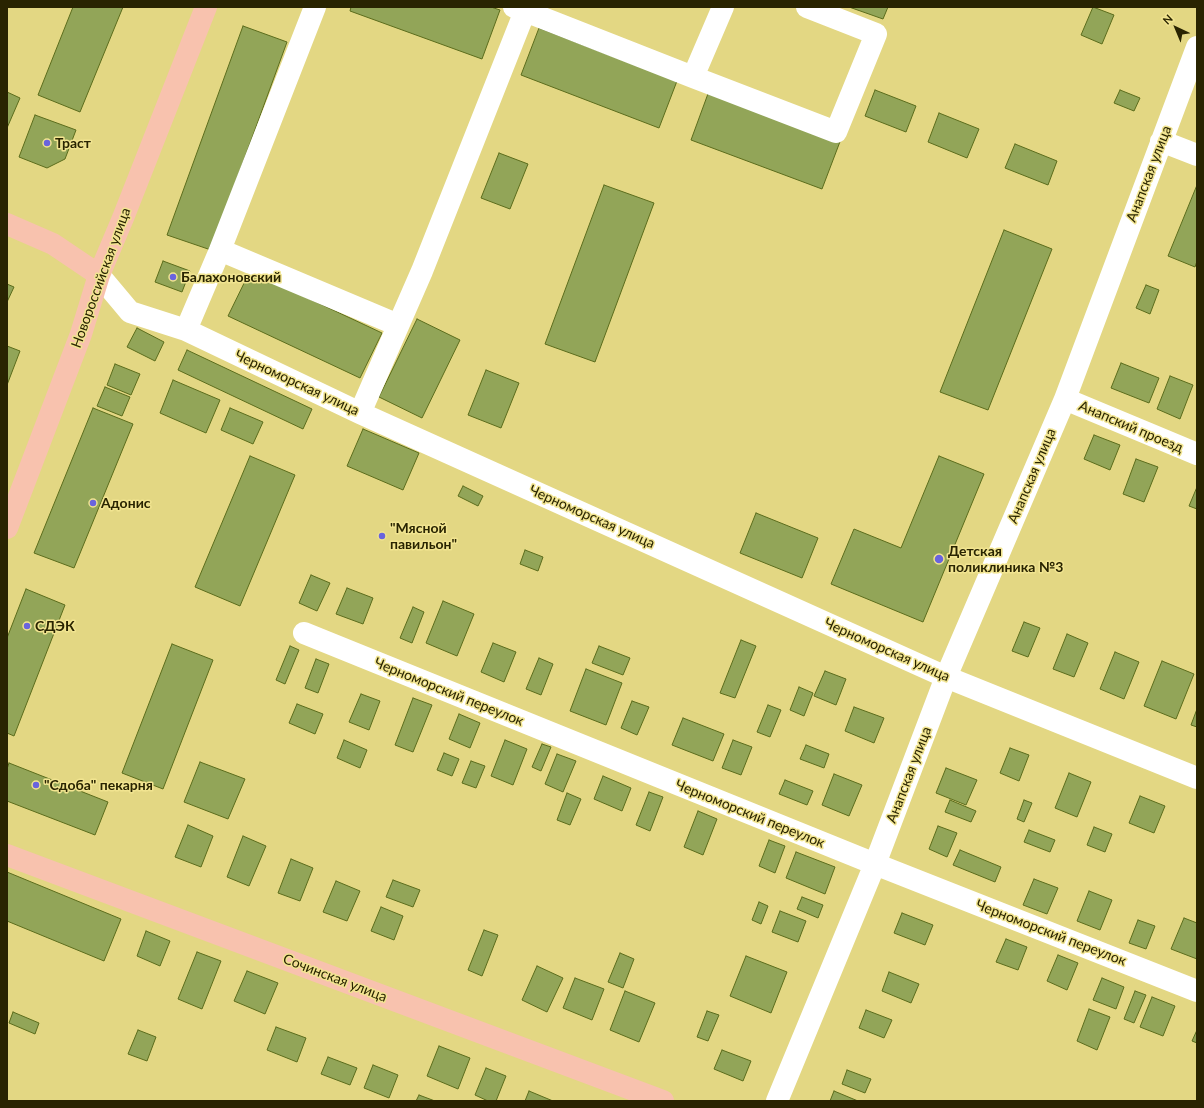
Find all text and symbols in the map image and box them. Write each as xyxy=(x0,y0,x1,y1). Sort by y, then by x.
north arrow xyxy=(1156,8,1196,48)
text: N xyxy=(1160,11,1175,27)
street label: Анапская улица xyxy=(1123,123,1175,225)
place label: Траст xyxy=(55,135,91,151)
marker: Траст xyxy=(42,138,52,148)
street label: Новороссийская улица xyxy=(68,206,134,350)
place label: Балахоновский xyxy=(181,269,281,285)
marker: Балахоновский xyxy=(168,272,178,282)
street label: Черноморская улица xyxy=(232,347,362,419)
street label: Анапский проезд xyxy=(1076,397,1186,457)
street label: Анапская улица xyxy=(1004,426,1060,526)
street label: Черноморская улица xyxy=(527,482,657,552)
place label: Адонис xyxy=(101,495,151,511)
marker: Адонис xyxy=(88,498,98,508)
place label: "Мясной павильон" xyxy=(390,520,457,552)
marker: "Мясной павильон" xyxy=(377,531,387,541)
place label: Детская поликлиника №3 xyxy=(948,543,1063,576)
marker: Детская поликлиника №3 xyxy=(933,553,945,565)
street label: Черноморская улица xyxy=(822,615,952,685)
place label: СДЭК xyxy=(35,618,75,634)
marker: СДЭК xyxy=(22,621,32,631)
street label: Черноморский переулок xyxy=(372,654,526,730)
street label: Анапская улица xyxy=(883,724,935,826)
street label: Черноморский переулок xyxy=(673,776,827,852)
place label: "Сдоба" пекарня xyxy=(44,777,153,793)
marker: "Сдоба" пекарня xyxy=(31,780,41,790)
street label: Черноморский переулок xyxy=(973,897,1129,969)
street label: Сочинская улица xyxy=(281,950,389,1006)

